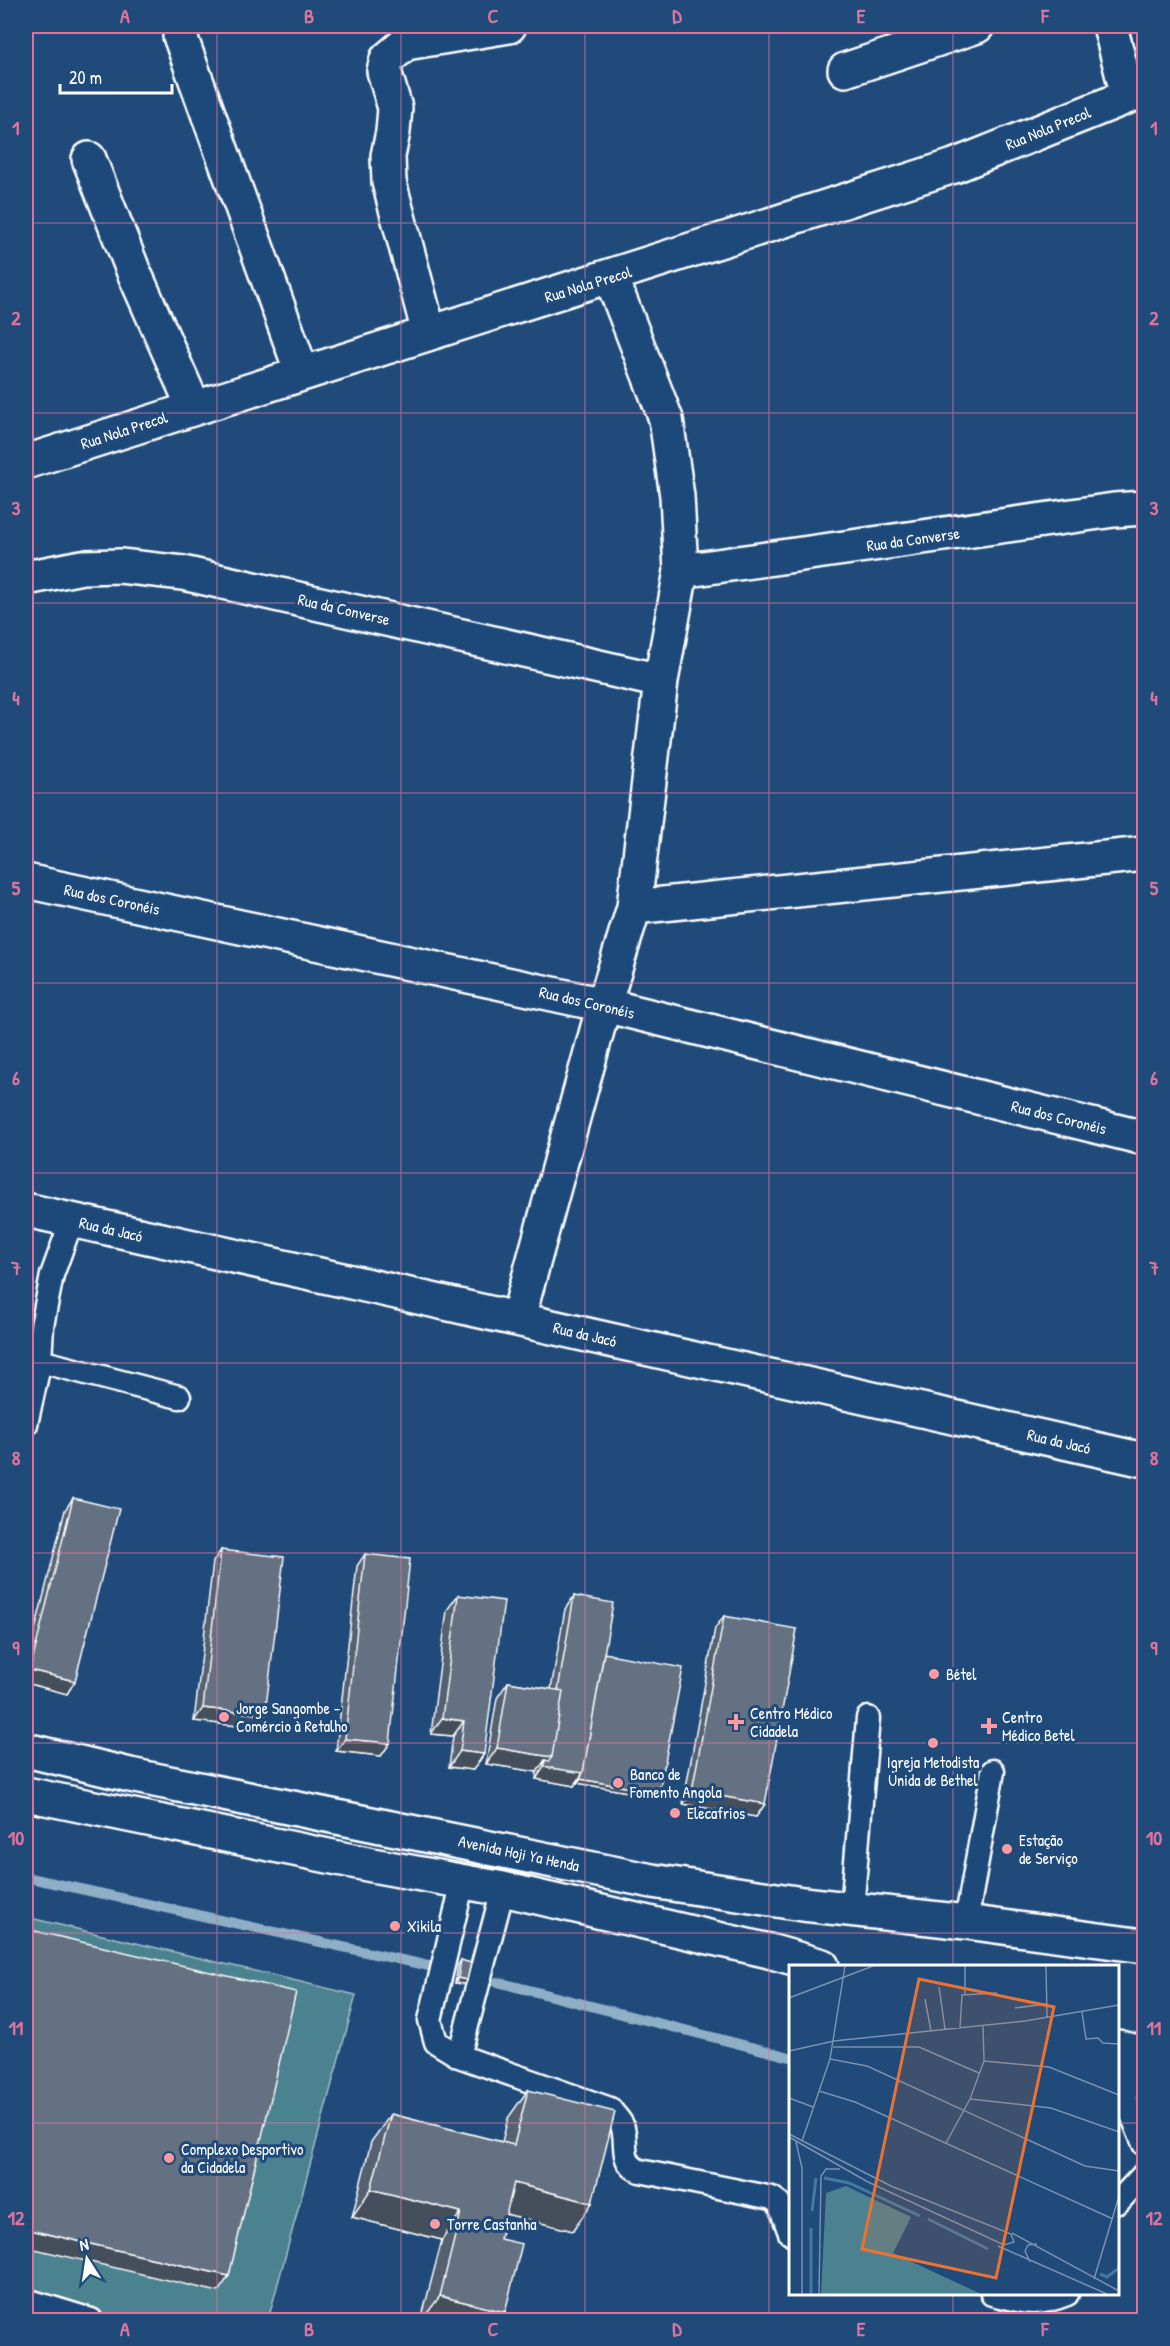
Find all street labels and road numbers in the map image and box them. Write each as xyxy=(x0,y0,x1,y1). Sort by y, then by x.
street label: Rua Nola Precol xyxy=(1002,101,1094,155)
street label: Rua Nola Precol xyxy=(542,260,635,308)
street label: Rua Nola Precol xyxy=(78,405,171,454)
street label: Rua da Converse xyxy=(865,521,962,556)
street label: Rua da Converse xyxy=(296,588,393,630)
street label: Rua dos Coronéis xyxy=(62,878,162,920)
street label: Rua dos Coronéis xyxy=(537,980,637,1024)
street label: Rua dos Coronéis xyxy=(1009,1095,1109,1139)
street label: Rua da Jacó xyxy=(77,1211,146,1247)
street label: Rua da Jacó xyxy=(551,1316,620,1352)
street label: Rua da Jacó xyxy=(1025,1423,1094,1459)
street label: Avenida Hoji Ya Henda xyxy=(456,1829,582,1877)

